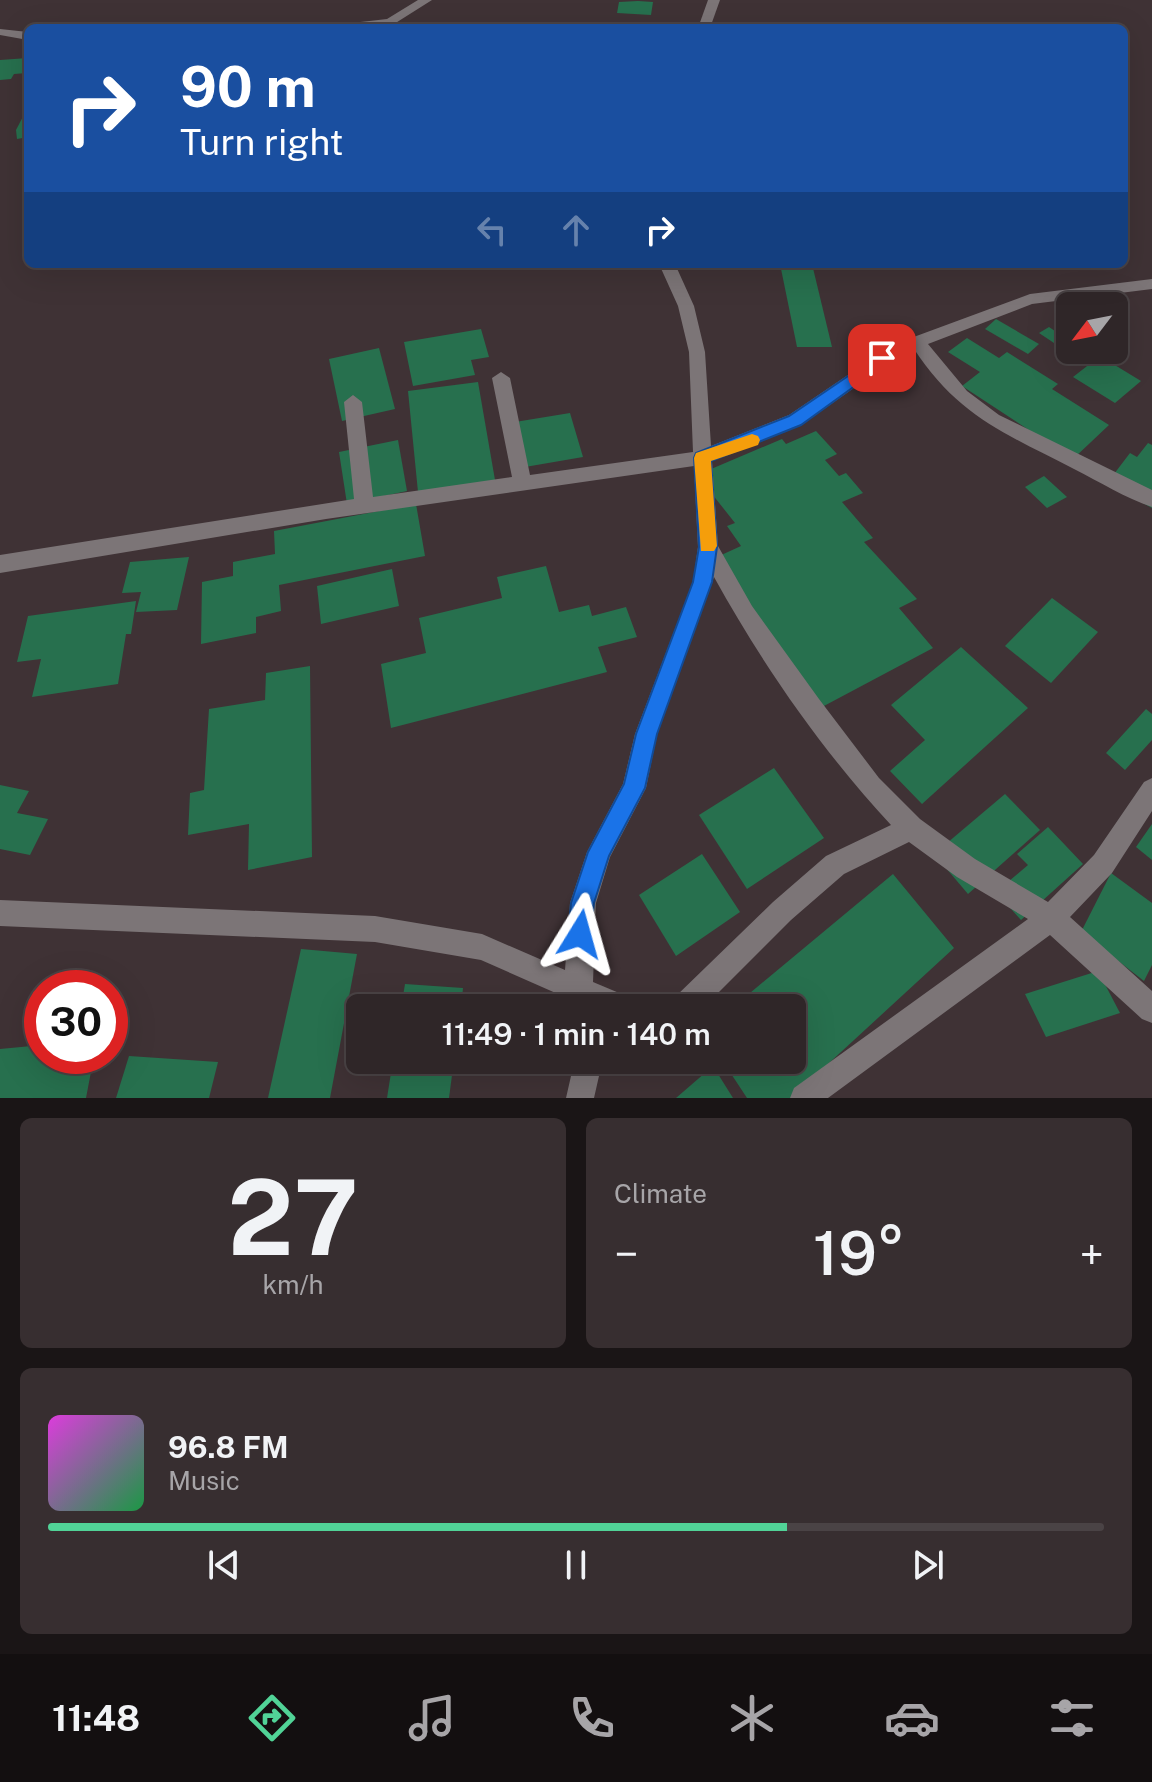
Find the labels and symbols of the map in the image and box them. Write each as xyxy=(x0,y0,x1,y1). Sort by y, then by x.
north arrow xyxy=(1056,292,1128,364)
pin xyxy=(848,324,916,392)
position arrow xyxy=(538,892,622,976)
speed limit sign: 30 xyxy=(24,970,128,1074)

